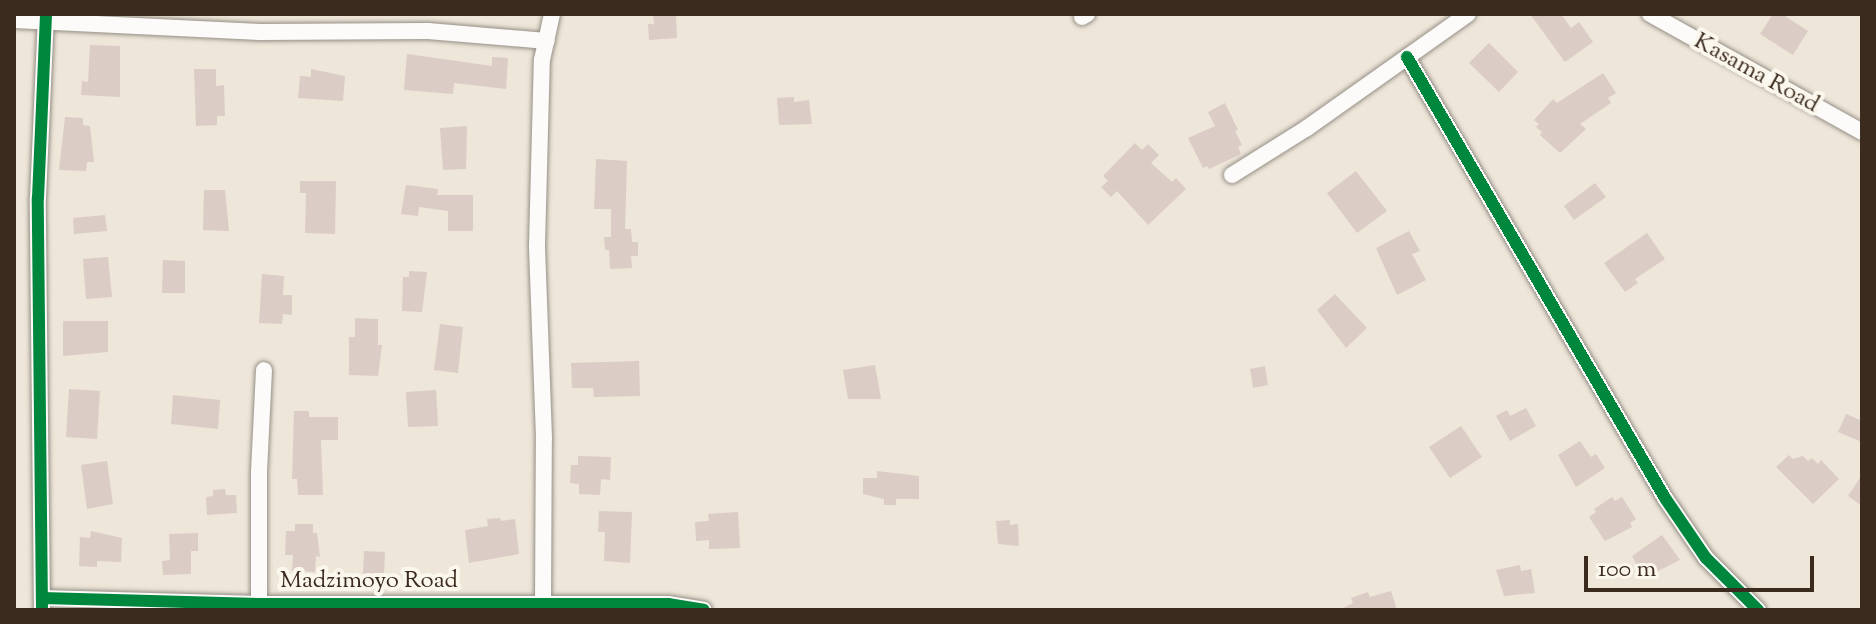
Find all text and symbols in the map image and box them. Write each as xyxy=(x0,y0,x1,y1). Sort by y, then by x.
street label: Kasama Road xyxy=(1688,28,1824,120)
scale bar xyxy=(1588,540,1818,590)
text: 100 m xyxy=(1598,553,1656,587)
street label: Madzimoyo Road xyxy=(280,568,458,596)

